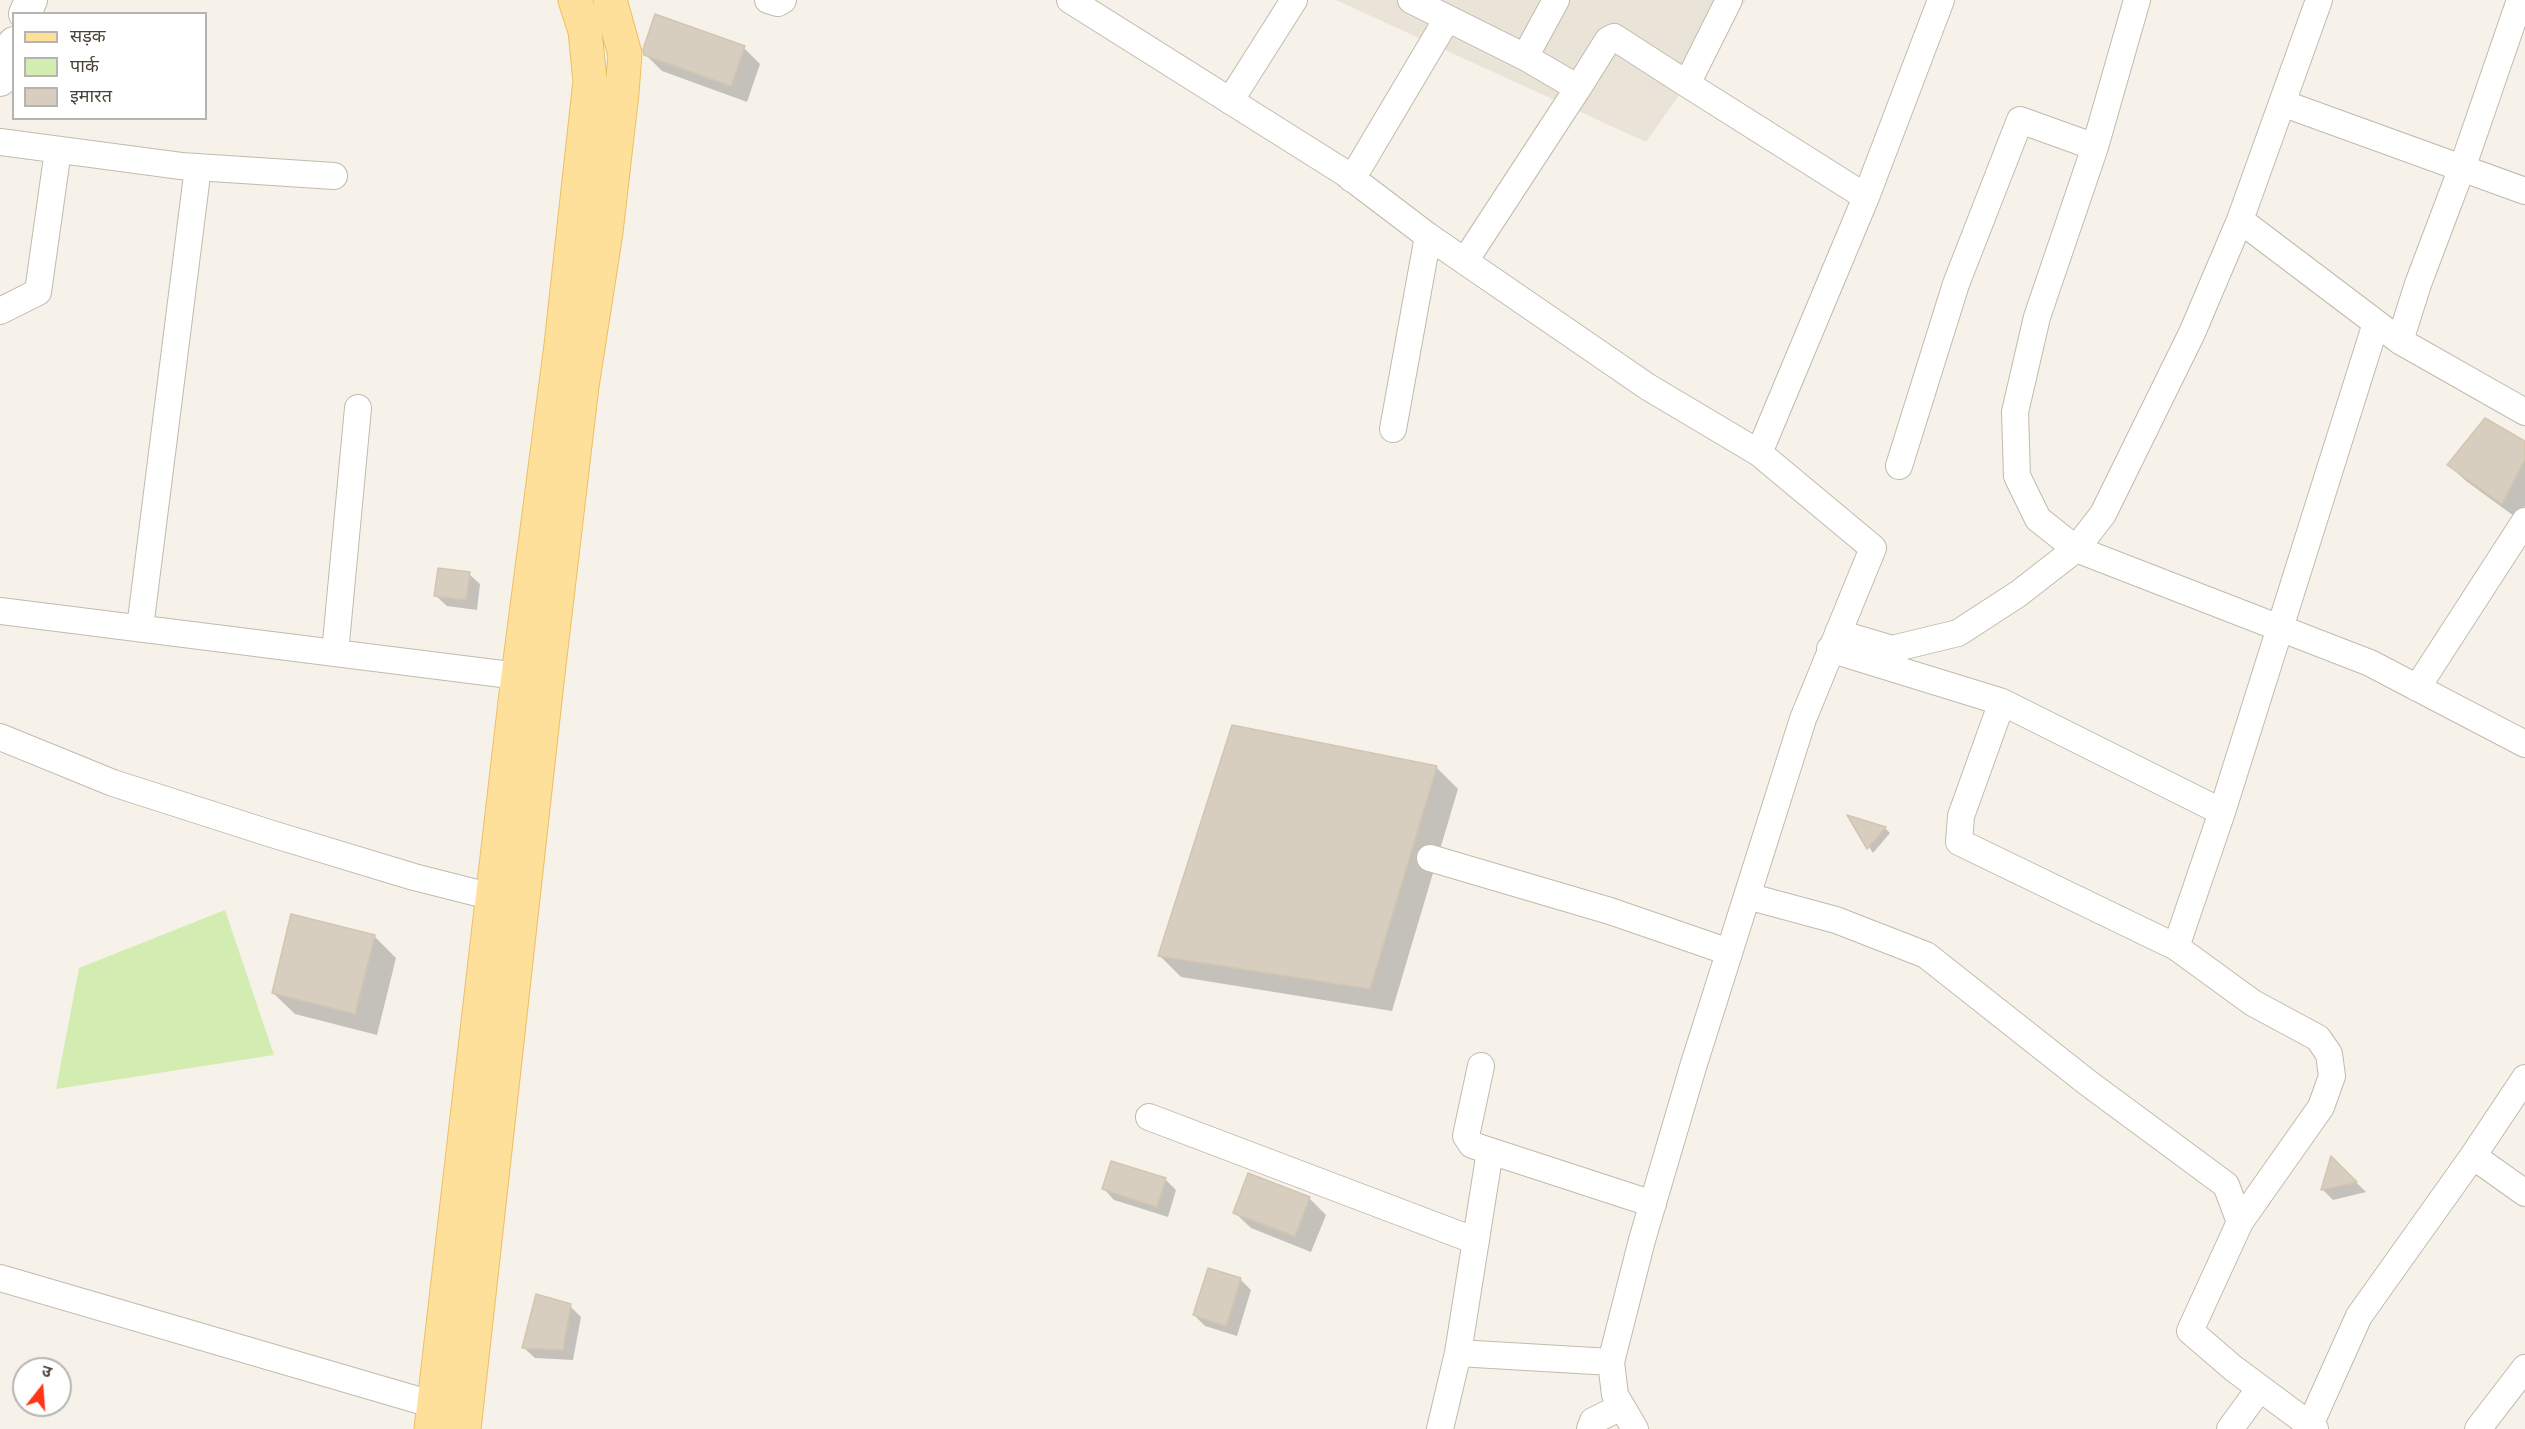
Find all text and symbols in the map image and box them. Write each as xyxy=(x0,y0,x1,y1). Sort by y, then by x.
legend xyxy=(12,12,207,120)
text: सड़क xyxy=(70,25,106,46)
text: पार्क xyxy=(70,55,99,76)
text: इमारत xyxy=(70,85,112,106)
north arrow xyxy=(12,1357,72,1417)
text: उ xyxy=(40,1361,54,1382)

